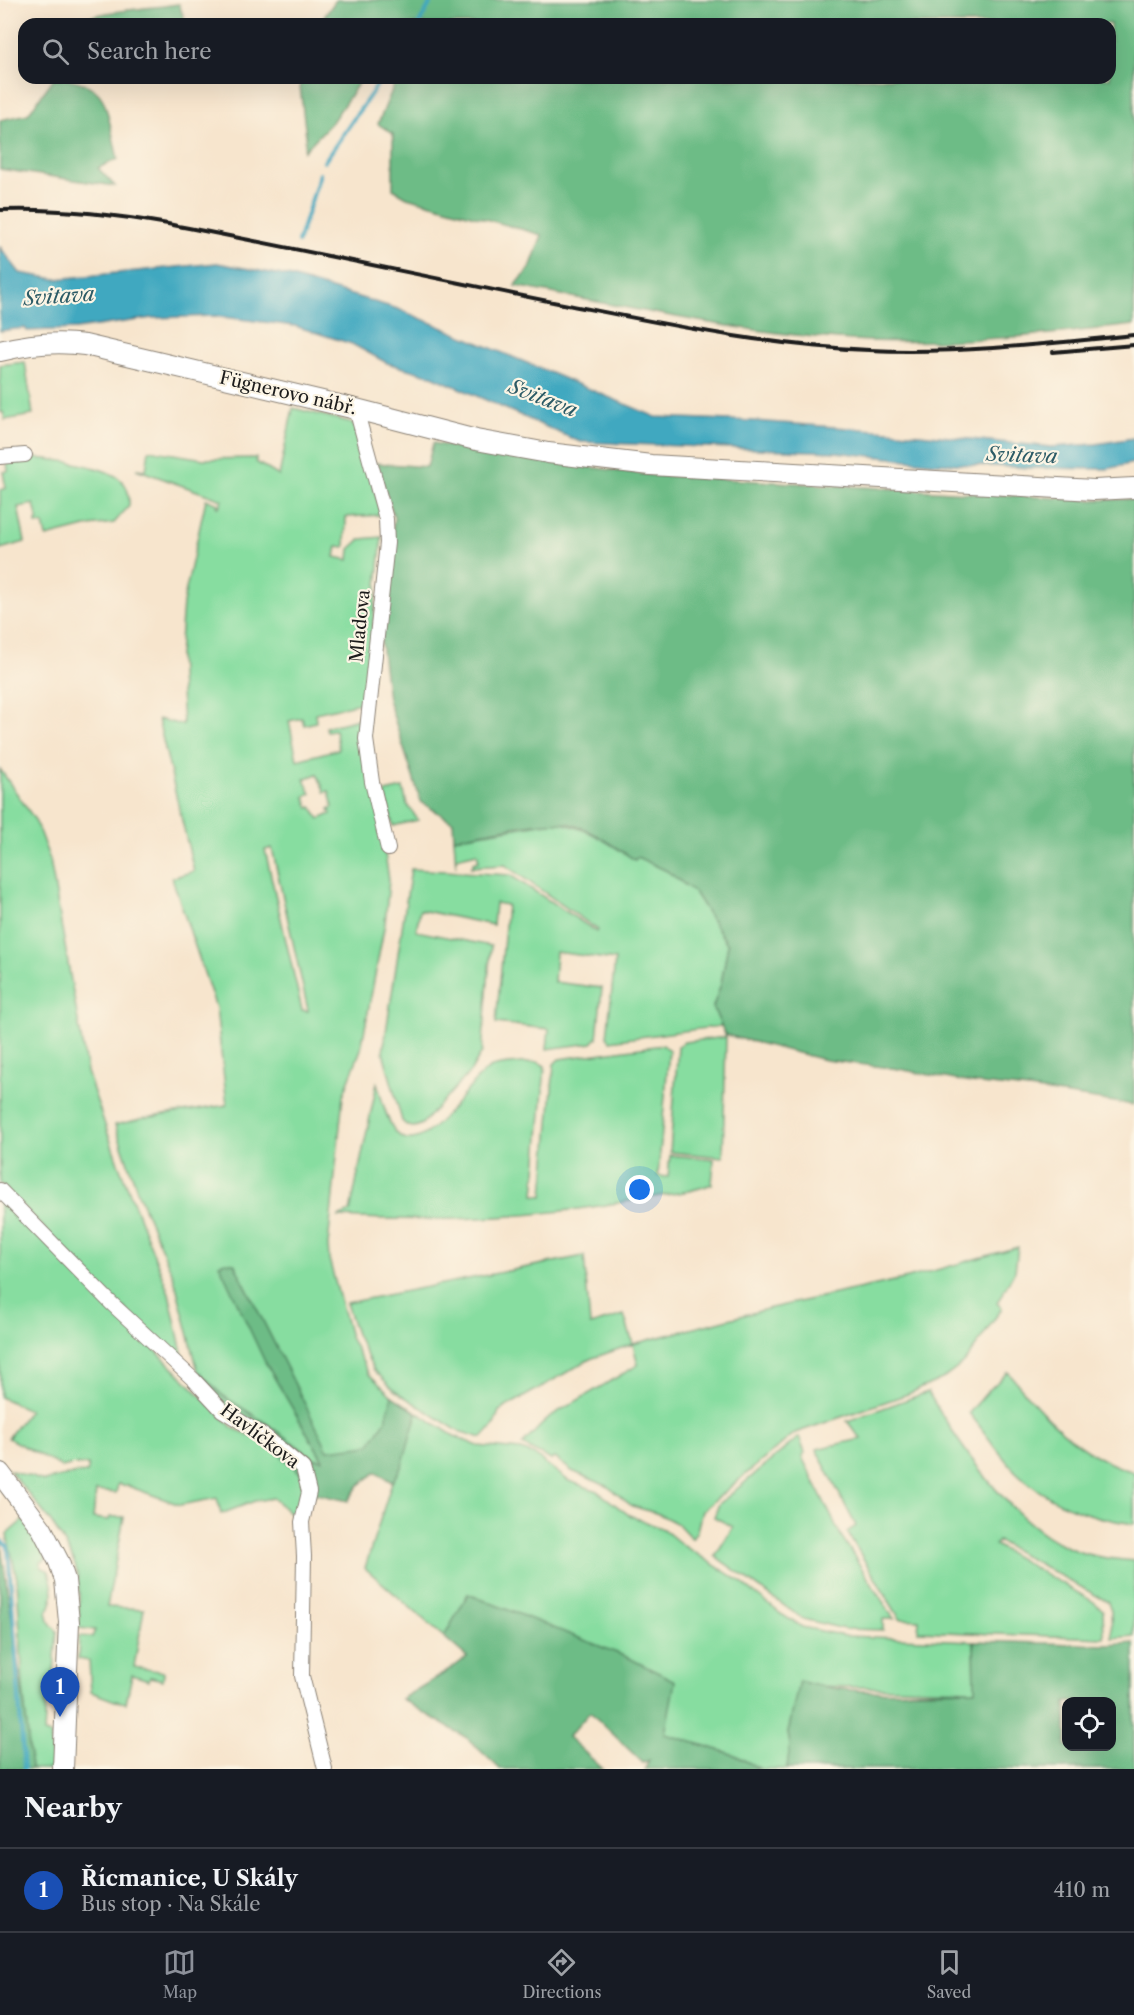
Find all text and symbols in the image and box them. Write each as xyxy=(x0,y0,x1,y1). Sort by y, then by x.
search box xyxy=(18,18,1116,84)
icon: search xyxy=(39,35,72,68)
text: Search here xyxy=(87,38,212,65)
water label: Svitava xyxy=(22,282,95,311)
street label: Fügnerovo nábř. xyxy=(217,367,359,419)
water label: Svitava xyxy=(505,374,581,422)
water label: Svitava xyxy=(985,442,1058,468)
street label: Mladova xyxy=(345,588,375,664)
your location xyxy=(625,1175,654,1204)
street label: Havlíčkova xyxy=(216,1399,304,1473)
pin: 1 xyxy=(40,1668,80,1717)
map controls xyxy=(1062,1697,1116,1751)
button: locate xyxy=(1062,1697,1116,1751)
text: Nearby xyxy=(24,1792,122,1824)
text: Řícmanice, U Skály xyxy=(81,1865,298,1892)
text: 1 xyxy=(39,1878,48,1902)
text: 410 m xyxy=(1053,1878,1110,1902)
text: Bus stop · Na Skále xyxy=(81,1892,260,1916)
tab: Map xyxy=(163,1946,197,2002)
tab: Directions xyxy=(522,1946,601,2002)
tab: Saved xyxy=(927,1946,971,2002)

